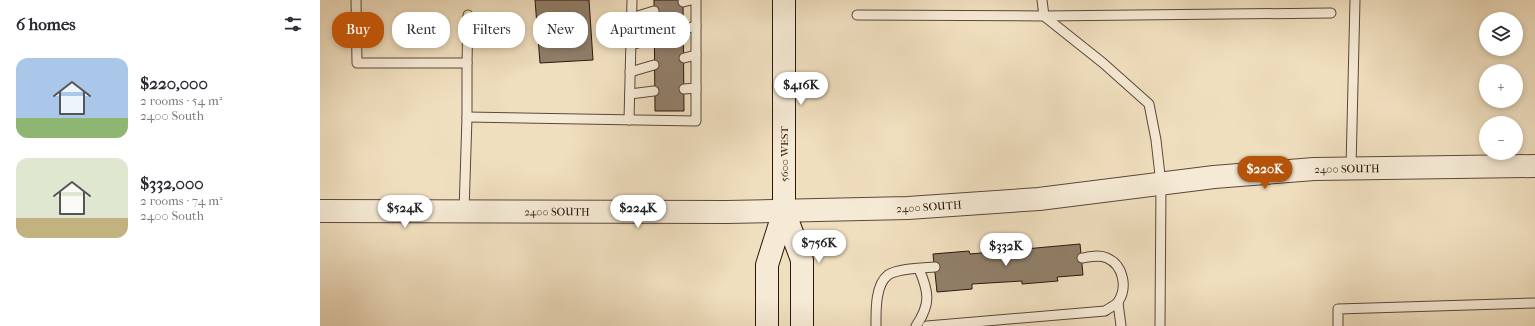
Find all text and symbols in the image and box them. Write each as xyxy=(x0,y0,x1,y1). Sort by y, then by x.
chip: Buy xyxy=(332,12,384,48)
chip: Rent xyxy=(392,12,450,48)
chip: Filters xyxy=(458,12,525,48)
chip: New xyxy=(533,12,588,48)
chip: Apartment xyxy=(596,12,690,48)
map controls xyxy=(1479,12,1523,160)
button: layers xyxy=(1479,12,1523,56)
icon: filters xyxy=(282,13,304,35)
text: 6 homes xyxy=(16,14,76,34)
button: + xyxy=(1479,64,1523,108)
pin: $416K xyxy=(773,72,829,106)
text: $220,000 xyxy=(140,73,208,93)
icon: home xyxy=(48,74,96,122)
text: $416K xyxy=(783,77,819,92)
text: 2 rooms · 54 m² xyxy=(140,93,222,108)
text: 2400 South xyxy=(140,108,204,123)
button: − xyxy=(1479,116,1523,160)
street label: 5600 WEST xyxy=(778,126,791,182)
pin: $220K xyxy=(1237,156,1293,190)
text: $220K xyxy=(1246,161,1284,176)
street label: 2400 SOUTH xyxy=(1314,162,1380,175)
text: $332,000 xyxy=(140,173,204,193)
icon: home xyxy=(48,174,96,222)
text: 2 rooms · 74 m² xyxy=(140,193,223,208)
pin: $524K xyxy=(377,195,433,229)
pin: $224K xyxy=(610,195,666,229)
street label: 2400 SOUTH xyxy=(896,198,962,215)
text: $524K xyxy=(387,200,423,215)
text: $224K xyxy=(619,200,657,215)
street label: 2400 SOUTH xyxy=(524,205,590,218)
text: 2400 South xyxy=(140,208,204,223)
pin: $756K xyxy=(791,230,847,264)
pin: $332K xyxy=(978,233,1034,267)
text: $756K xyxy=(801,235,837,250)
text: $332K xyxy=(989,238,1023,253)

